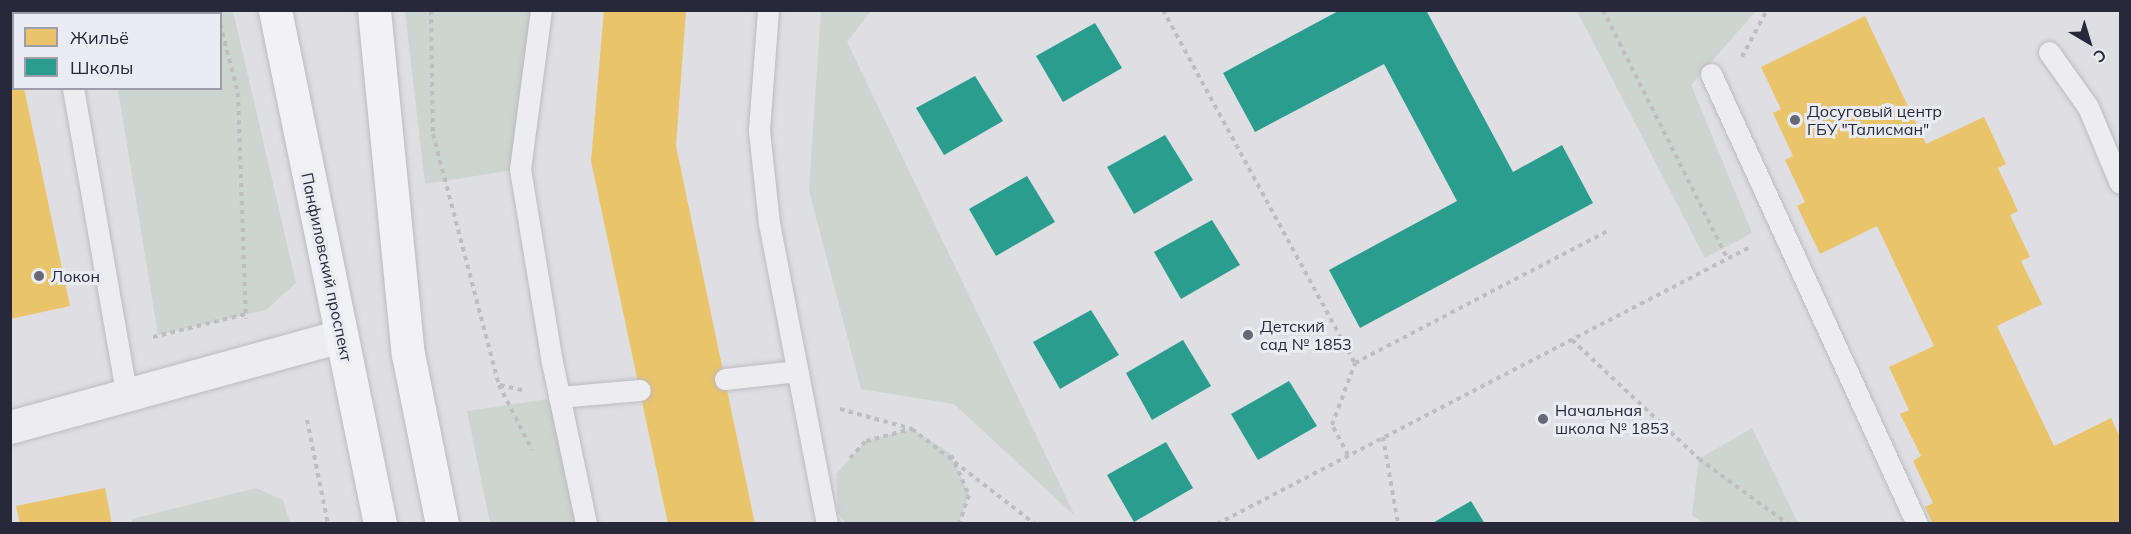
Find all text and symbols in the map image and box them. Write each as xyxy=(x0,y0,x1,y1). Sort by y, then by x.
legend xyxy=(12,12,222,90)
north arrow xyxy=(2059,12,2119,72)
text: Жильё xyxy=(70,26,129,49)
text: С xyxy=(2090,45,2111,67)
text: Школы xyxy=(70,56,133,79)
place label: Досуговый центр ГБУ "Талисман" xyxy=(1807,101,1942,139)
marker: Досуговый центр ГБУ "Талисман" xyxy=(1788,113,1802,127)
street label: Панфиловский проспект xyxy=(298,171,356,363)
place label: Локон xyxy=(51,266,100,286)
marker: Локон xyxy=(32,269,46,283)
place label: Детский сад № 1853 xyxy=(1260,316,1352,354)
marker: Детский сад № 1853 xyxy=(1241,328,1255,342)
place label: Начальная школа № 1853 xyxy=(1555,400,1669,438)
marker: Начальная школа № 1853 xyxy=(1536,412,1550,426)

